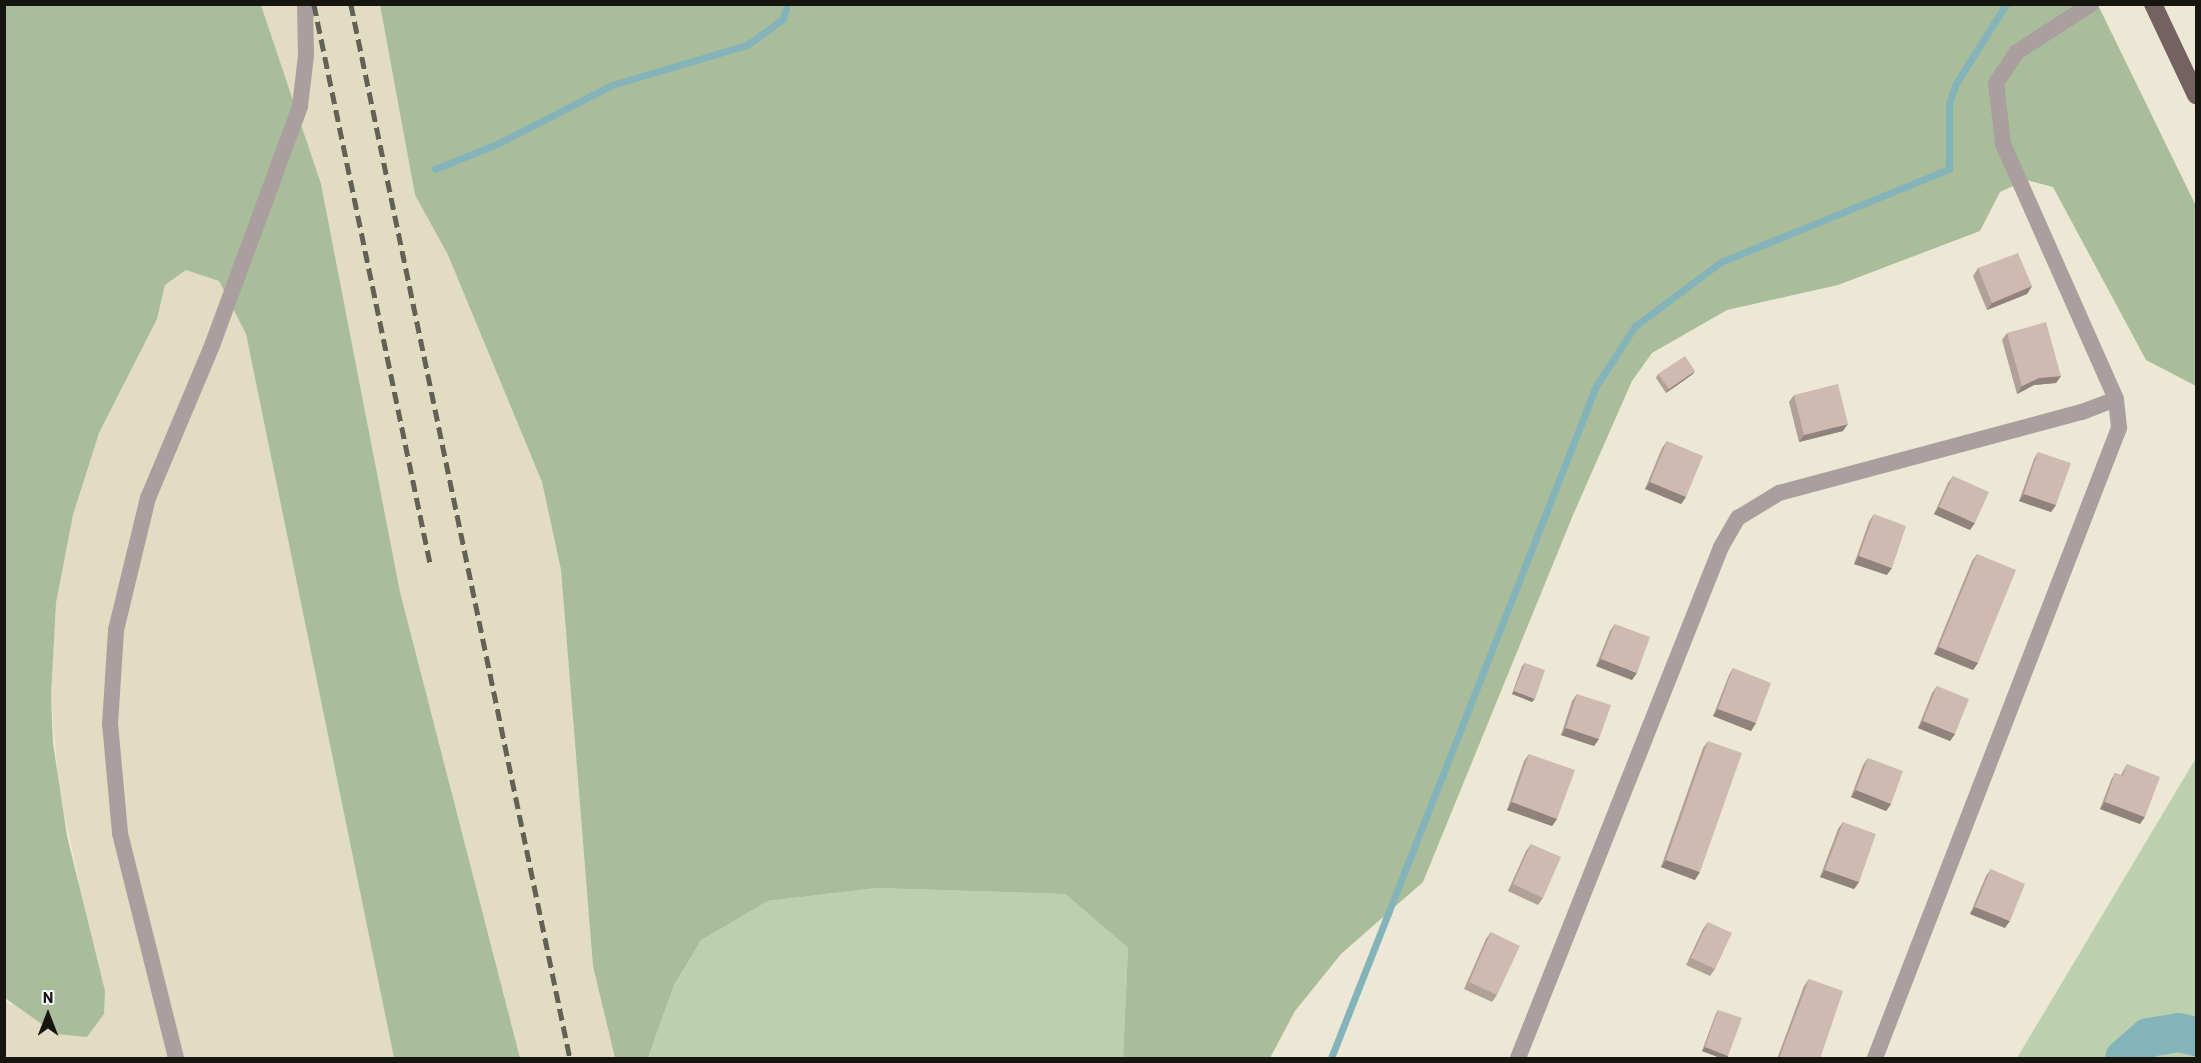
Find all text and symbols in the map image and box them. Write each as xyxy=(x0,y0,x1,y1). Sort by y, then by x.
north arrow xyxy=(18,985,78,1045)
text: N xyxy=(43,987,53,1006)

